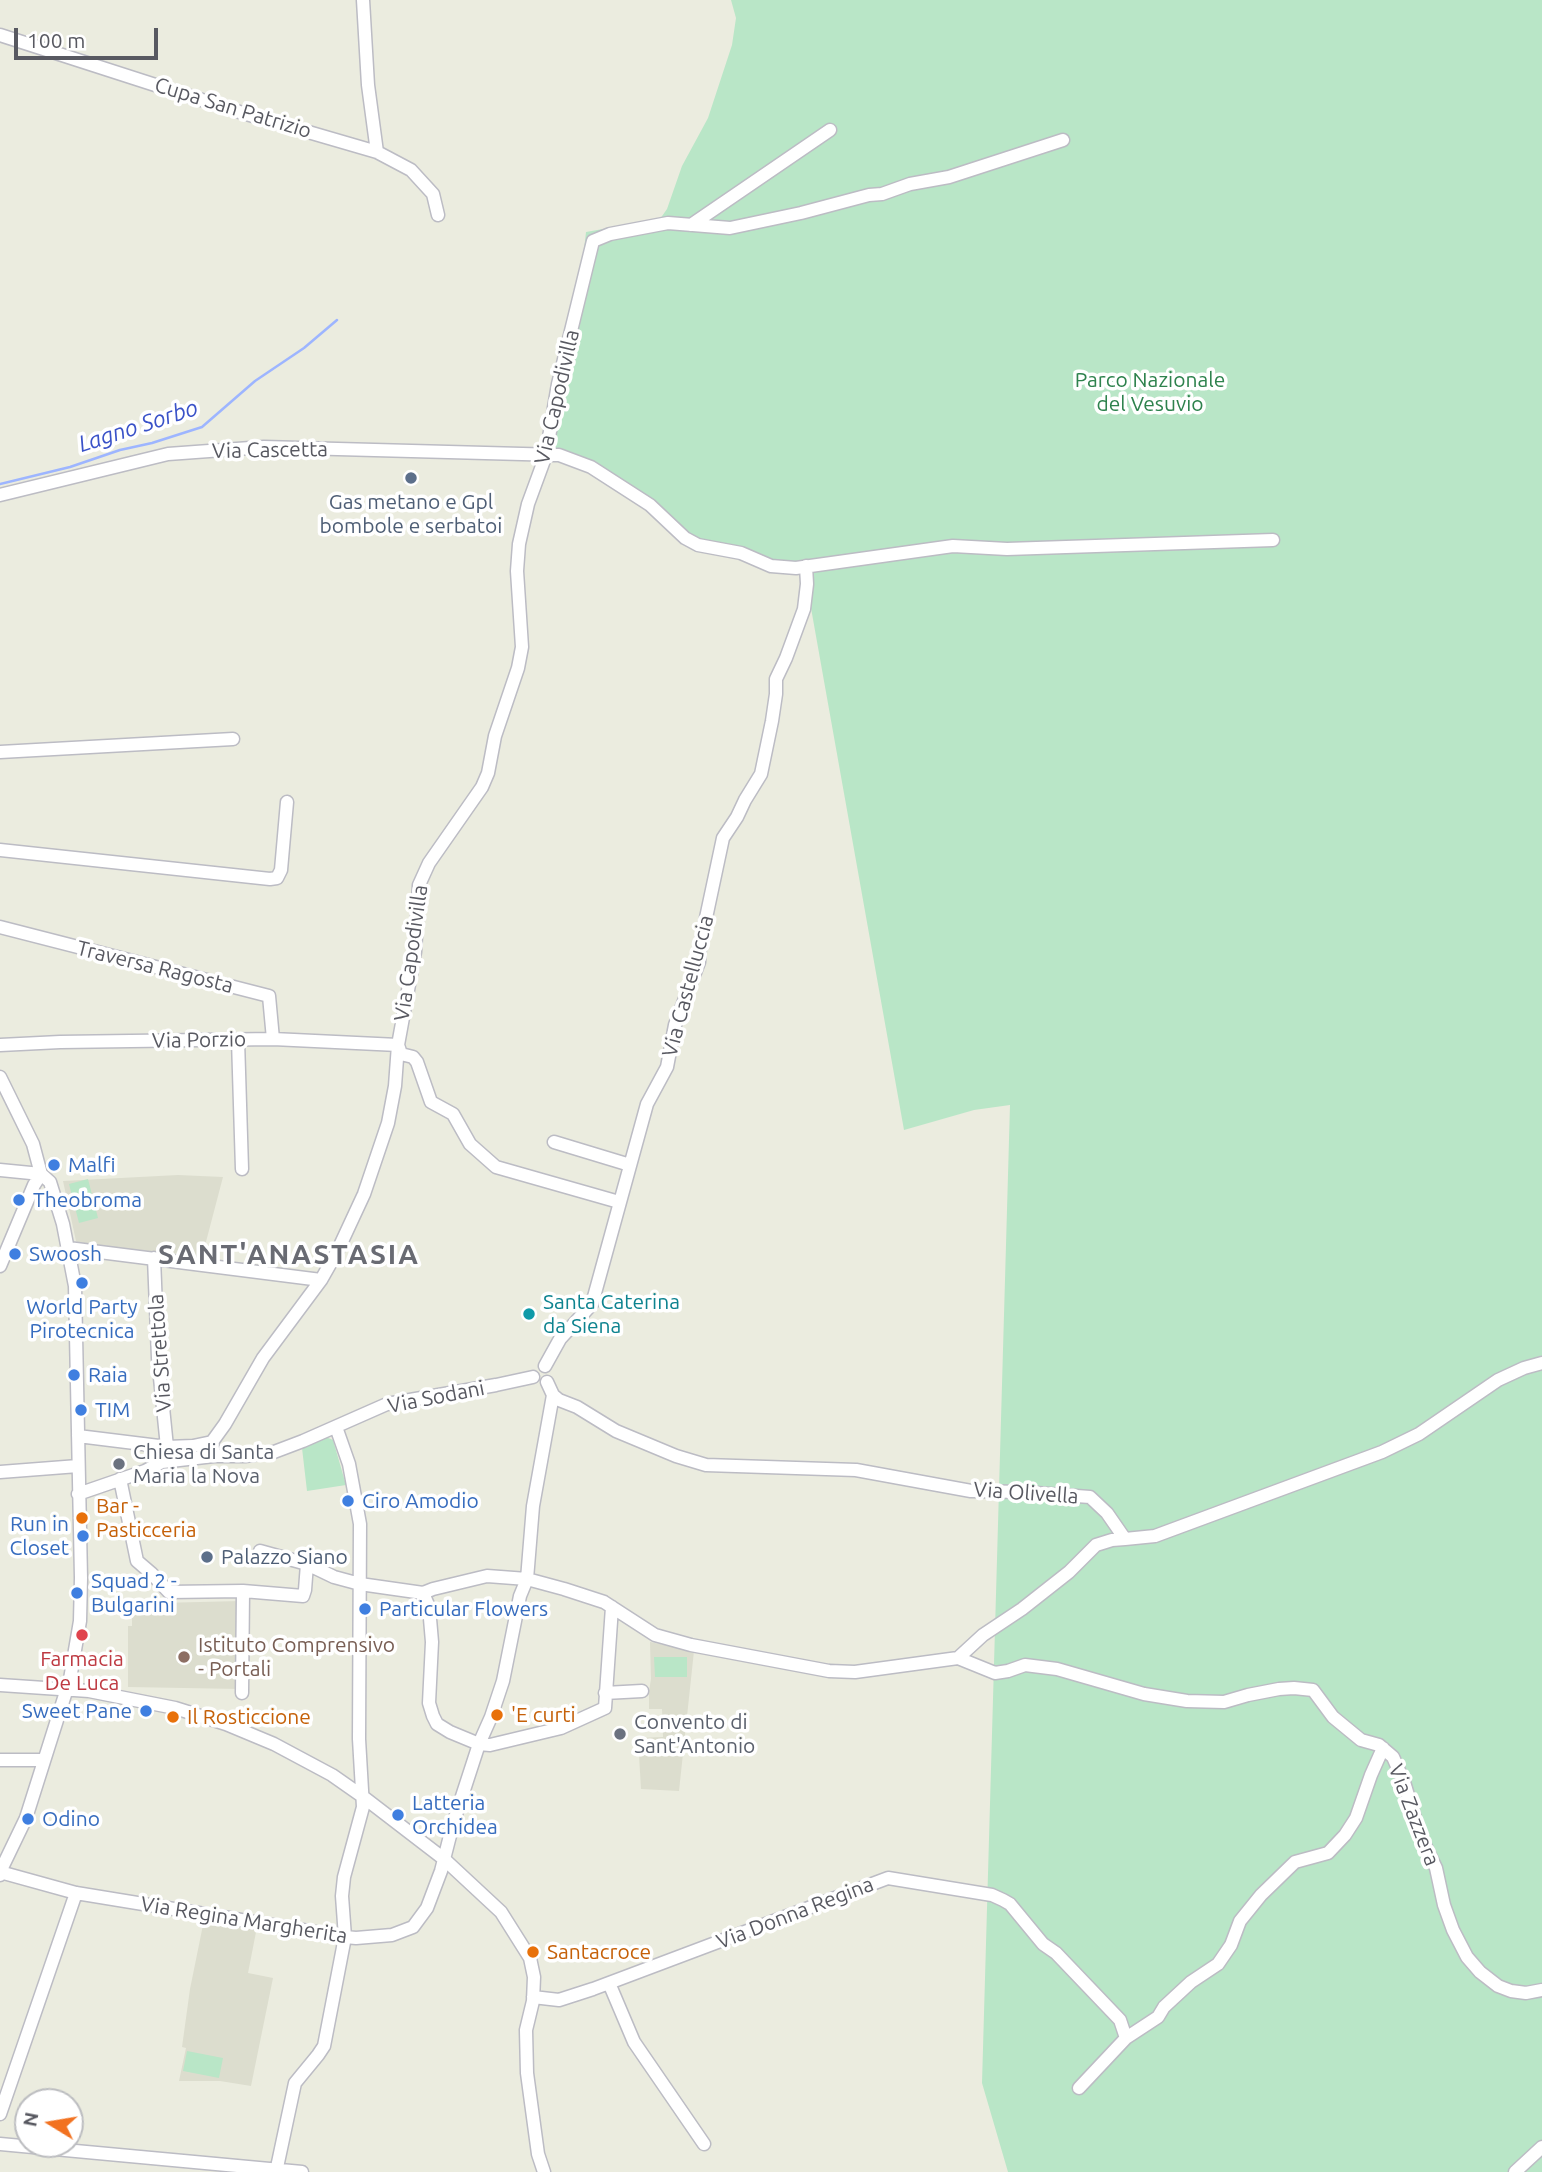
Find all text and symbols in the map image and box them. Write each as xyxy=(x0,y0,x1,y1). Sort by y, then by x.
scale bar xyxy=(18,14,161,58)
text: 100 m xyxy=(27,28,85,52)
street label: Cupa San Patrizio xyxy=(152,72,314,144)
street label: Via Capodivilla xyxy=(529,327,585,467)
park label: Parco Nazionale del Vesuvio xyxy=(1075,367,1225,417)
water label: Lagno Sorbo xyxy=(75,394,201,458)
street label: Via Cascetta xyxy=(212,436,328,464)
marker: Gas metano e Gpl bombole e serbatoi xyxy=(403,470,419,486)
place label: Gas metano e Gpl bombole e serbatoi xyxy=(320,489,502,539)
street label: Via Capodivilla xyxy=(389,883,433,1023)
street label: Via Castelluccia xyxy=(657,912,719,1060)
street label: Traversa Ragosta xyxy=(74,935,236,999)
street label: Via Porzio xyxy=(152,1027,246,1053)
place label: Malfi xyxy=(68,1152,116,1178)
marker: Malfi xyxy=(46,1157,62,1173)
place label: Theobroma xyxy=(33,1187,142,1213)
marker: Theobroma xyxy=(11,1192,27,1208)
district label: SANT'ANASTASIA xyxy=(160,1238,418,1272)
place label: Swoosh xyxy=(29,1241,102,1267)
marker: Swoosh xyxy=(7,1246,23,1262)
marker: World Party Pirotecnica xyxy=(74,1275,90,1291)
place label: Santa Caterina da Siena xyxy=(543,1289,680,1339)
street label: Via Strettola xyxy=(143,1293,177,1413)
place label: World Party Pirotecnica xyxy=(26,1294,138,1344)
marker: Santa Caterina da Siena xyxy=(521,1306,537,1322)
place label: Raia xyxy=(88,1362,128,1388)
marker: Raia xyxy=(66,1367,82,1383)
street label: Via Sodani xyxy=(385,1375,487,1419)
place label: TIM xyxy=(95,1397,130,1423)
marker: TIM xyxy=(73,1402,89,1418)
place label: Chiesa di Santa Maria la Nova xyxy=(133,1439,274,1489)
marker: Chiesa di Santa Maria la Nova xyxy=(111,1456,127,1472)
street label: Via Olivella xyxy=(973,1477,1079,1509)
place label: Ciro Amodio xyxy=(362,1488,479,1514)
place label: Bar - Pasticceria xyxy=(96,1493,196,1543)
marker: Ciro Amodio xyxy=(340,1493,356,1509)
marker: Bar - Pasticceria xyxy=(74,1510,90,1526)
place label: Run in Closet xyxy=(9,1511,69,1561)
marker: Run in Closet xyxy=(75,1528,91,1544)
place label: Palazzo Siano xyxy=(221,1544,348,1570)
marker: Palazzo Siano xyxy=(199,1549,215,1565)
place label: Squad 2 - Bulgarini xyxy=(91,1568,177,1618)
marker: Squad 2 - Bulgarini xyxy=(69,1585,85,1601)
place label: Particular Flowers xyxy=(379,1596,548,1622)
marker: Particular Flowers xyxy=(357,1601,373,1617)
marker: Farmacia De Luca xyxy=(74,1627,90,1643)
place label: Istituto Comprensivo - Portali xyxy=(198,1632,395,1682)
place label: Farmacia De Luca xyxy=(40,1646,124,1696)
marker: Istituto Comprensivo - Portali xyxy=(176,1649,192,1665)
place label: Sweet Pane xyxy=(22,1698,132,1724)
place label: 'E curti xyxy=(511,1702,576,1728)
marker: Sweet Pane xyxy=(138,1703,154,1719)
place label: Il Rosticcione xyxy=(187,1704,311,1730)
marker: 'E curti xyxy=(489,1707,505,1723)
marker: Il Rosticcione xyxy=(165,1709,181,1725)
place label: Convento di Sant'Antonio xyxy=(634,1709,755,1759)
marker: Convento di Sant'Antonio xyxy=(612,1726,628,1742)
street label: Via Zazzera xyxy=(1383,1761,1445,1869)
place label: Latteria Orchidea xyxy=(412,1790,498,1840)
place label: Odino xyxy=(42,1806,100,1832)
marker: Latteria Orchidea xyxy=(390,1807,406,1823)
marker: Odino xyxy=(20,1811,36,1827)
street label: Via Donna Regina xyxy=(713,1871,877,1955)
street label: Via Regina Margherita xyxy=(139,1891,349,1949)
place label: Santacroce xyxy=(547,1939,651,1965)
marker: Santacroce xyxy=(525,1944,541,1960)
north arrow xyxy=(14,2088,84,2158)
text: N xyxy=(18,2110,43,2128)

